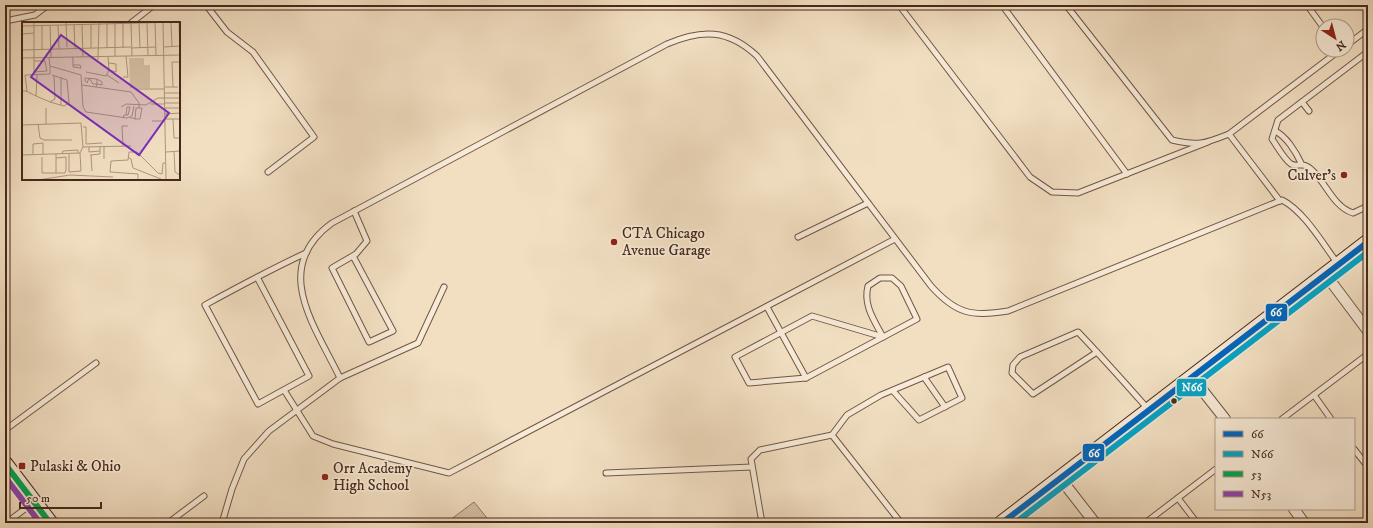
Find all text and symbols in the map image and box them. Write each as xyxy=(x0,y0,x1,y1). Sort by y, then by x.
north arrow xyxy=(1315,18,1355,58)
inset map xyxy=(22,22,180,180)
text: N xyxy=(1333,37,1348,54)
place label: Culver's xyxy=(1287,166,1336,185)
marker: Culver's xyxy=(1339,170,1349,180)
place label: CTA Chicago Avenue Garage xyxy=(622,224,711,260)
marker: CTA Chicago Avenue Garage xyxy=(609,237,619,247)
line badge: 66 xyxy=(1265,303,1288,322)
text: 66 xyxy=(1270,306,1283,320)
line badge: N66 xyxy=(1176,378,1207,397)
text: N66 xyxy=(1182,381,1204,395)
unlabelled marker xyxy=(1169,396,1179,406)
legend xyxy=(1215,418,1355,510)
text: 66 xyxy=(1251,427,1264,442)
line badge: 66 xyxy=(1082,443,1105,462)
text: 66 xyxy=(1088,447,1101,461)
text: N66 xyxy=(1251,447,1274,462)
place label: Pulaski & Ohio xyxy=(30,457,121,476)
place label: Orr Academy High School xyxy=(333,459,413,495)
marker: Pulaski & Ohio xyxy=(17,461,27,471)
text: 53 xyxy=(1251,467,1261,482)
marker: Orr Academy High School xyxy=(320,472,330,482)
scale bar xyxy=(20,484,101,510)
text: N53 xyxy=(1251,487,1271,502)
text: 50 m xyxy=(26,491,50,506)

